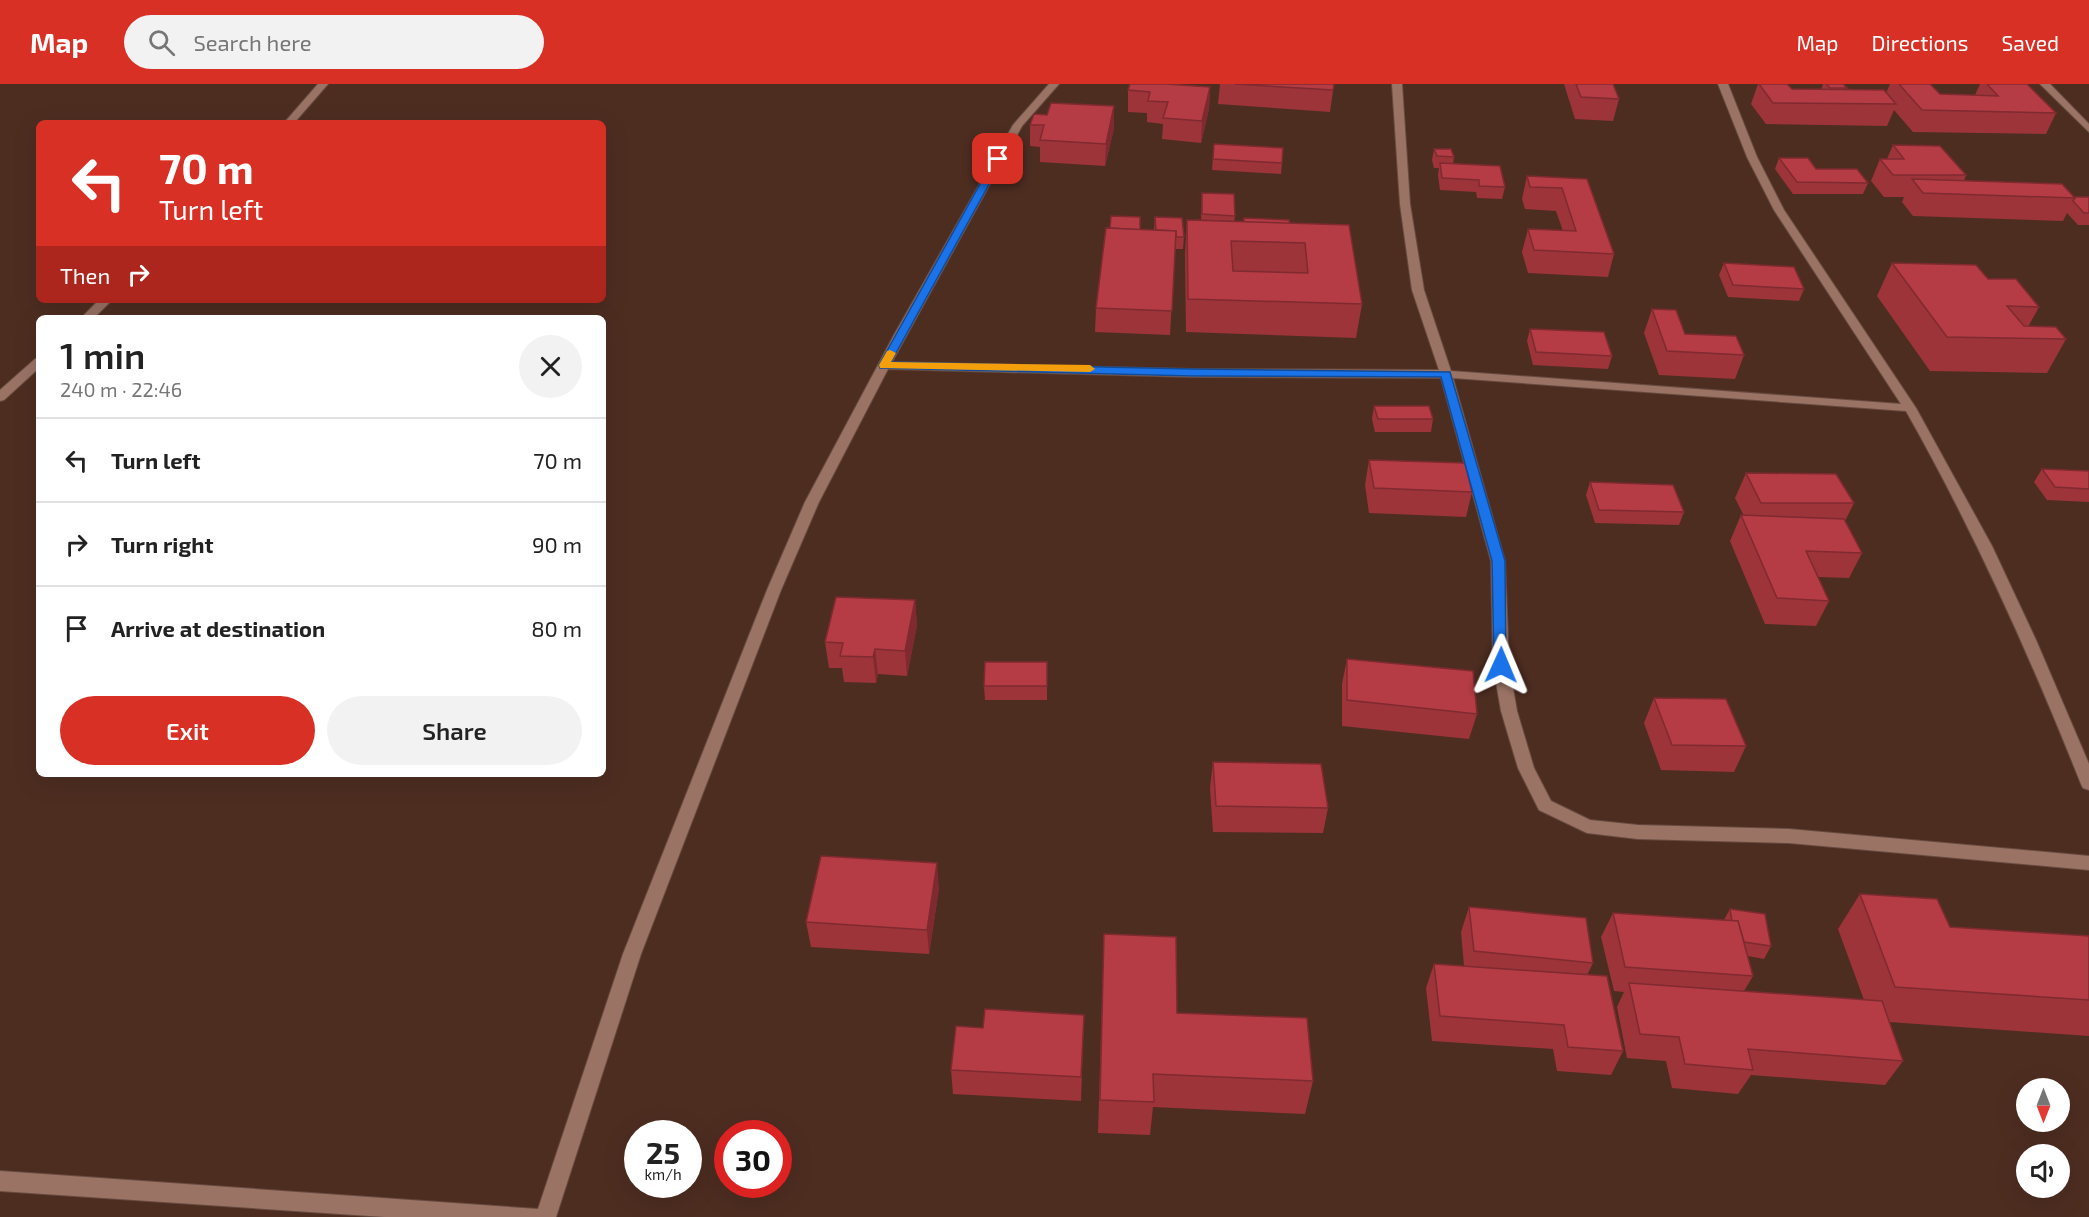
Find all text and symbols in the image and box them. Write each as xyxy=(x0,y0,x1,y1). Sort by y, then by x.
search box xyxy=(124,15,544,69)
text: Map xyxy=(30,25,88,59)
icon: search xyxy=(145,26,178,59)
text: Search here xyxy=(193,29,312,55)
text: Map xyxy=(1796,30,1839,55)
text: Directions xyxy=(1872,30,1968,55)
text: Saved xyxy=(2001,30,2059,55)
pin xyxy=(972,133,1023,184)
text: 70 m xyxy=(159,142,254,192)
icon: arrive xyxy=(981,142,1014,175)
icon: left xyxy=(60,144,138,222)
text: Turn left xyxy=(159,193,263,225)
icon: right xyxy=(122,258,155,291)
text: Then xyxy=(60,262,110,288)
text: 1 min xyxy=(60,333,145,376)
button: close xyxy=(519,335,582,398)
text: 240 m · 22:46 xyxy=(60,377,182,401)
icon: left xyxy=(60,444,93,477)
text: Turn left xyxy=(111,447,200,473)
text: 70 m xyxy=(533,447,582,473)
icon: right xyxy=(60,528,93,561)
text: Turn right xyxy=(111,531,213,557)
text: 90 m xyxy=(532,531,582,557)
icon: arrive xyxy=(60,612,93,645)
text: Arrive at destination xyxy=(111,615,325,641)
text: 80 m xyxy=(531,615,582,641)
position arrow xyxy=(1469,633,1533,697)
button: Exit xyxy=(60,696,315,765)
button: Share xyxy=(327,696,582,765)
north arrow xyxy=(2016,1078,2070,1132)
map controls xyxy=(2016,1078,2070,1198)
speed limit sign: 30 xyxy=(714,1120,792,1198)
text: 25 xyxy=(646,1134,680,1170)
button: sound xyxy=(2016,1144,2070,1198)
text: km/h xyxy=(644,1165,682,1183)

